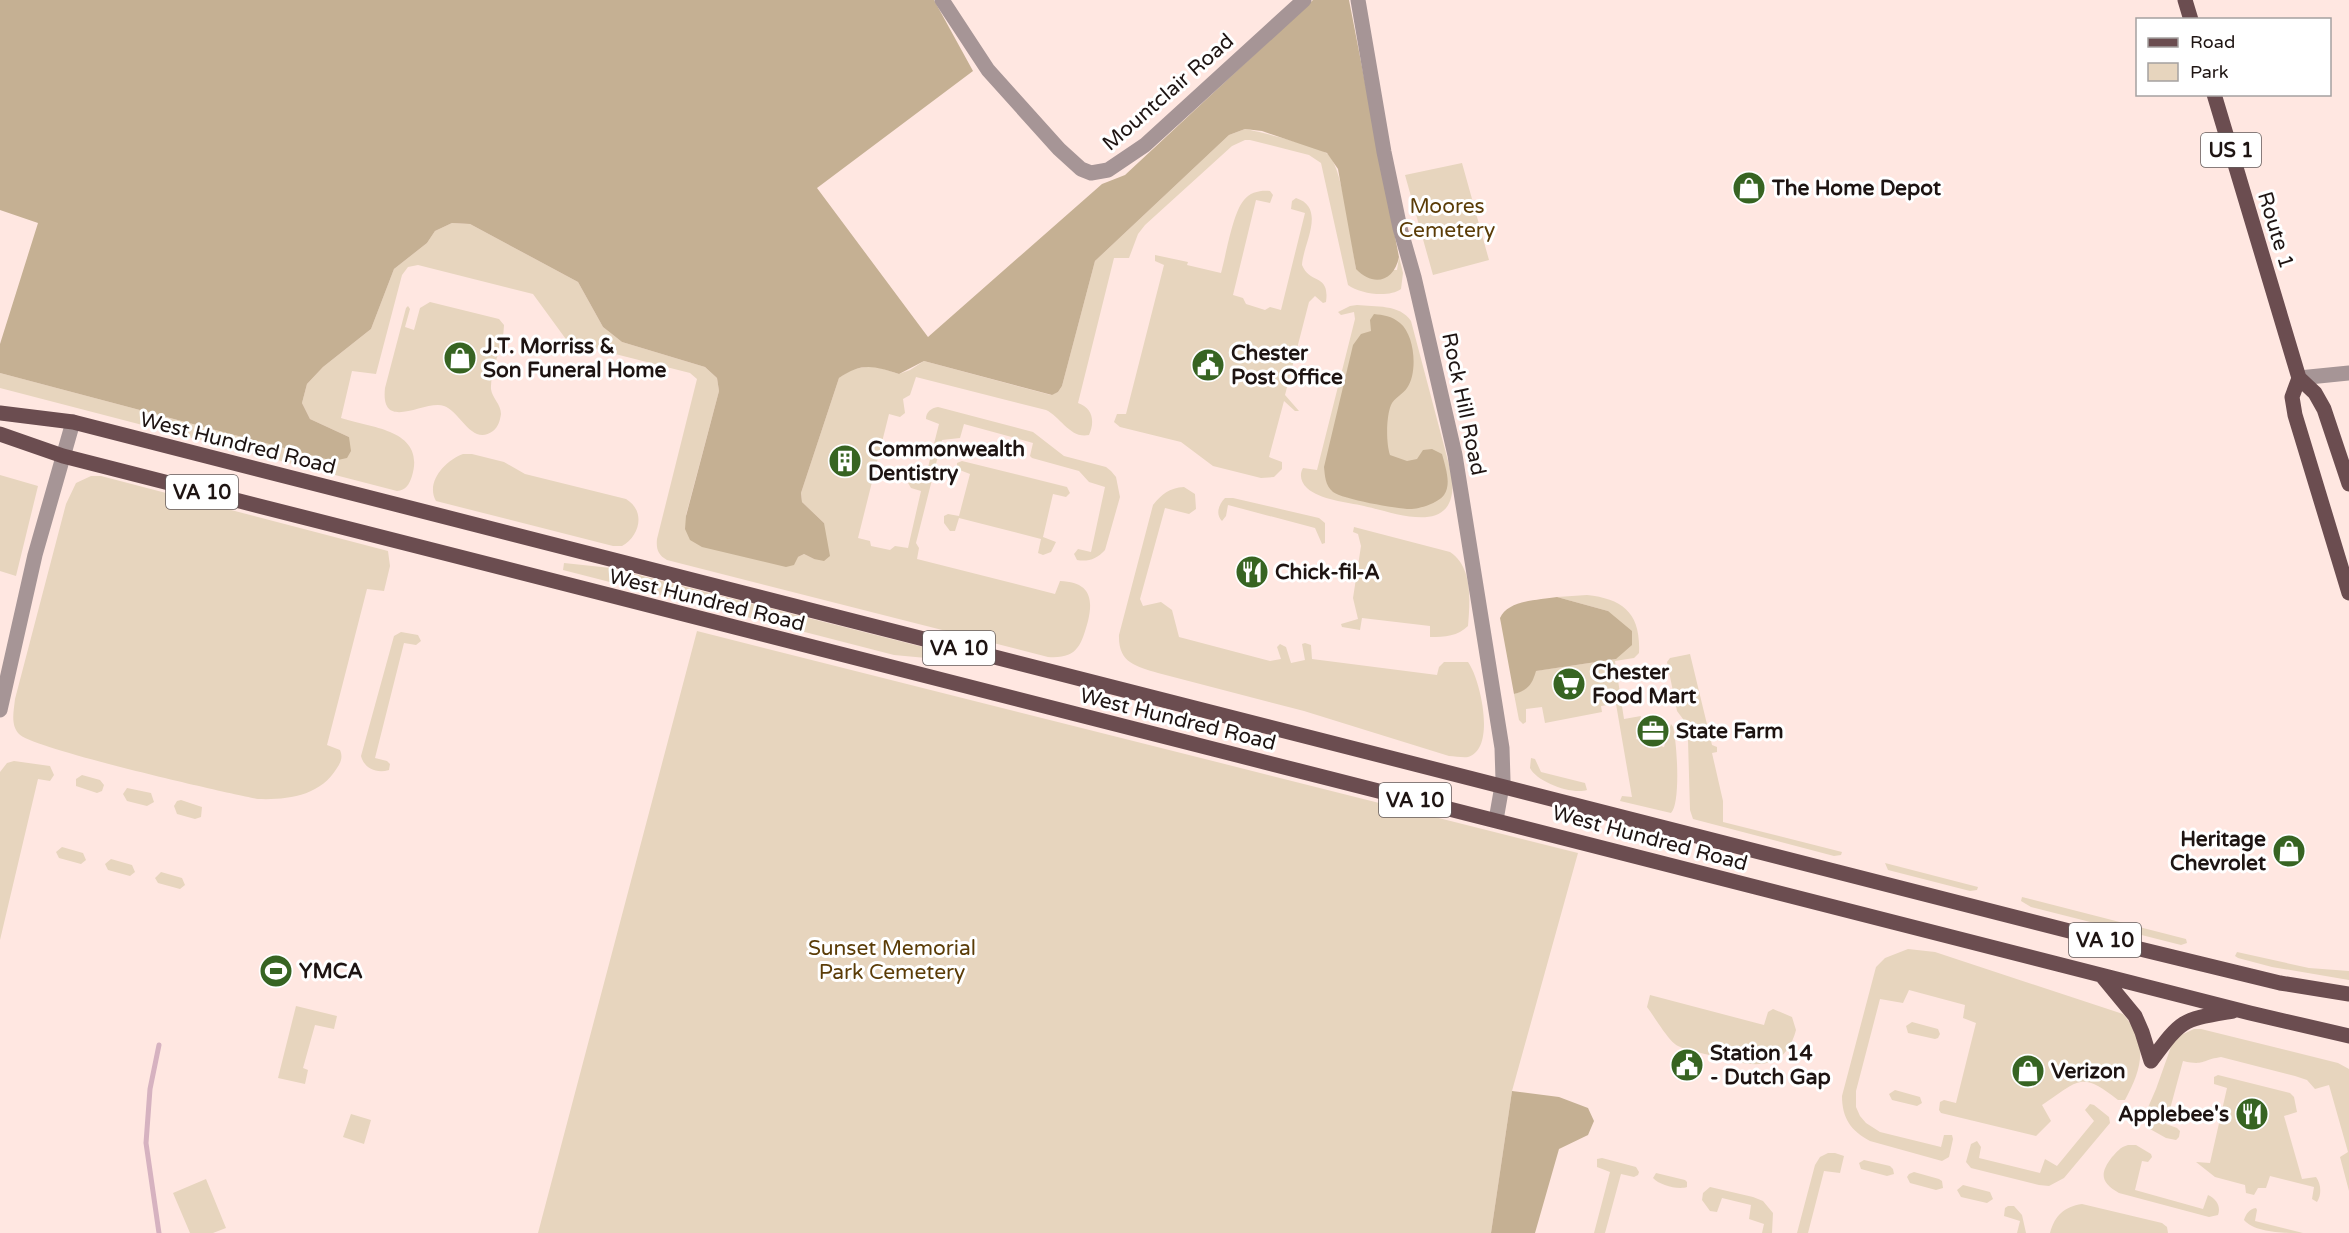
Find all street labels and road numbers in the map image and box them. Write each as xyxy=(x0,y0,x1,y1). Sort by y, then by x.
street label: Mountclair Road xyxy=(1098,29,1239,156)
road number: US 1 xyxy=(2201,133,2261,167)
street label: Route 1 xyxy=(2252,189,2299,272)
street label: Rock Hill Road xyxy=(1436,330,1491,478)
street label: West Hundred Road xyxy=(137,407,339,480)
road number: VA 10 xyxy=(166,475,238,509)
street label: West Hundred Road xyxy=(606,564,808,637)
road number: VA 10 xyxy=(923,631,995,665)
street label: West Hundred Road xyxy=(1077,683,1279,756)
road number: VA 10 xyxy=(1379,783,1451,817)
street label: West Hundred Road xyxy=(1549,800,1750,877)
road number: VA 10 xyxy=(2069,923,2141,957)

